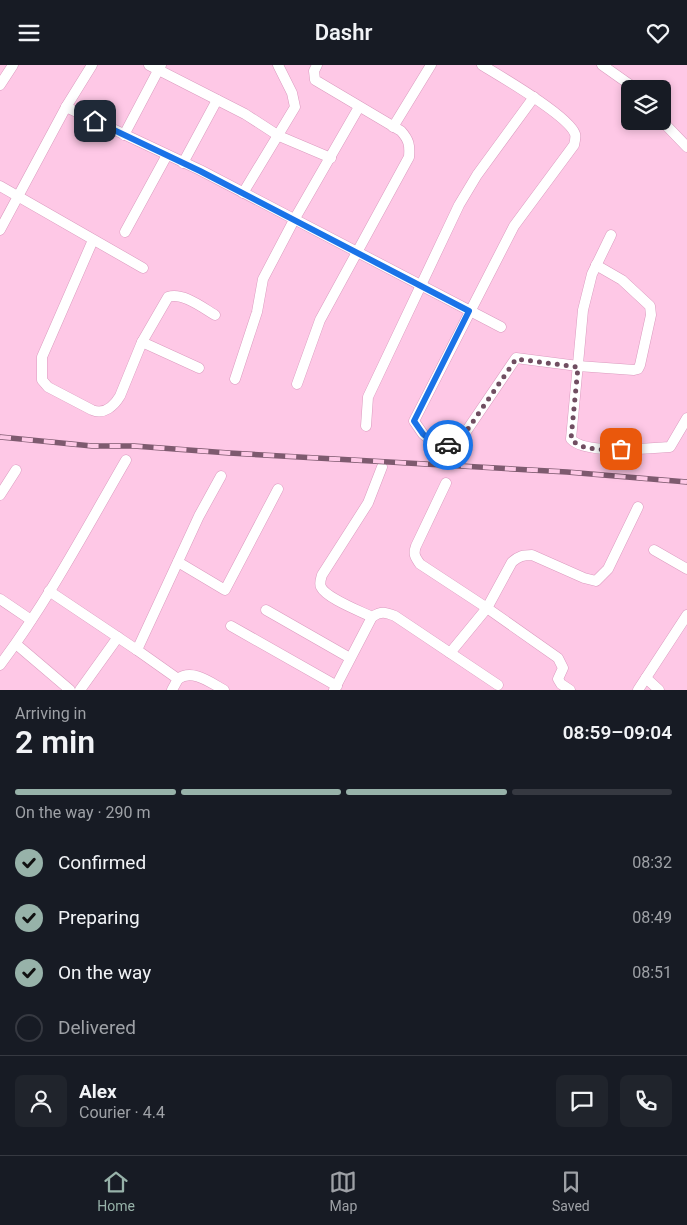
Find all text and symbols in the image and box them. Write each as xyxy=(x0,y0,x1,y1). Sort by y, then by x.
icon: menu xyxy=(15,19,43,47)
icon: heart xyxy=(644,19,672,47)
text: Dashr xyxy=(315,20,372,45)
map controls xyxy=(621,80,671,130)
button: layers xyxy=(621,80,671,130)
pin xyxy=(74,100,116,142)
icon: home xyxy=(81,107,109,135)
courier xyxy=(423,420,473,470)
pin xyxy=(600,428,642,470)
icon: car xyxy=(434,431,462,459)
icon: bag xyxy=(607,435,635,463)
text: Arriving in xyxy=(15,704,86,723)
text: 08:59–09:04 xyxy=(563,721,672,744)
text: 2 min xyxy=(15,723,95,761)
text: On the way · 290 m xyxy=(15,803,151,822)
icon: check xyxy=(15,849,43,877)
text: Confirmed xyxy=(58,851,146,874)
text: 08:32 xyxy=(632,853,672,872)
icon: check xyxy=(15,904,43,932)
text: Preparing xyxy=(58,906,140,929)
text: 08:49 xyxy=(632,908,672,927)
icon: check xyxy=(15,959,43,987)
text: On the way xyxy=(58,961,151,984)
text: 08:51 xyxy=(632,963,672,982)
text: Delivered xyxy=(58,1016,136,1039)
button: person xyxy=(15,1075,67,1127)
button: chat xyxy=(556,1075,608,1127)
button: phone xyxy=(620,1075,672,1127)
text: Alex xyxy=(79,1080,117,1103)
text: Courier · 4.4 xyxy=(79,1103,165,1122)
tab: Home xyxy=(97,1168,135,1214)
tab: Map xyxy=(329,1168,357,1214)
tab: Saved xyxy=(552,1168,590,1214)

